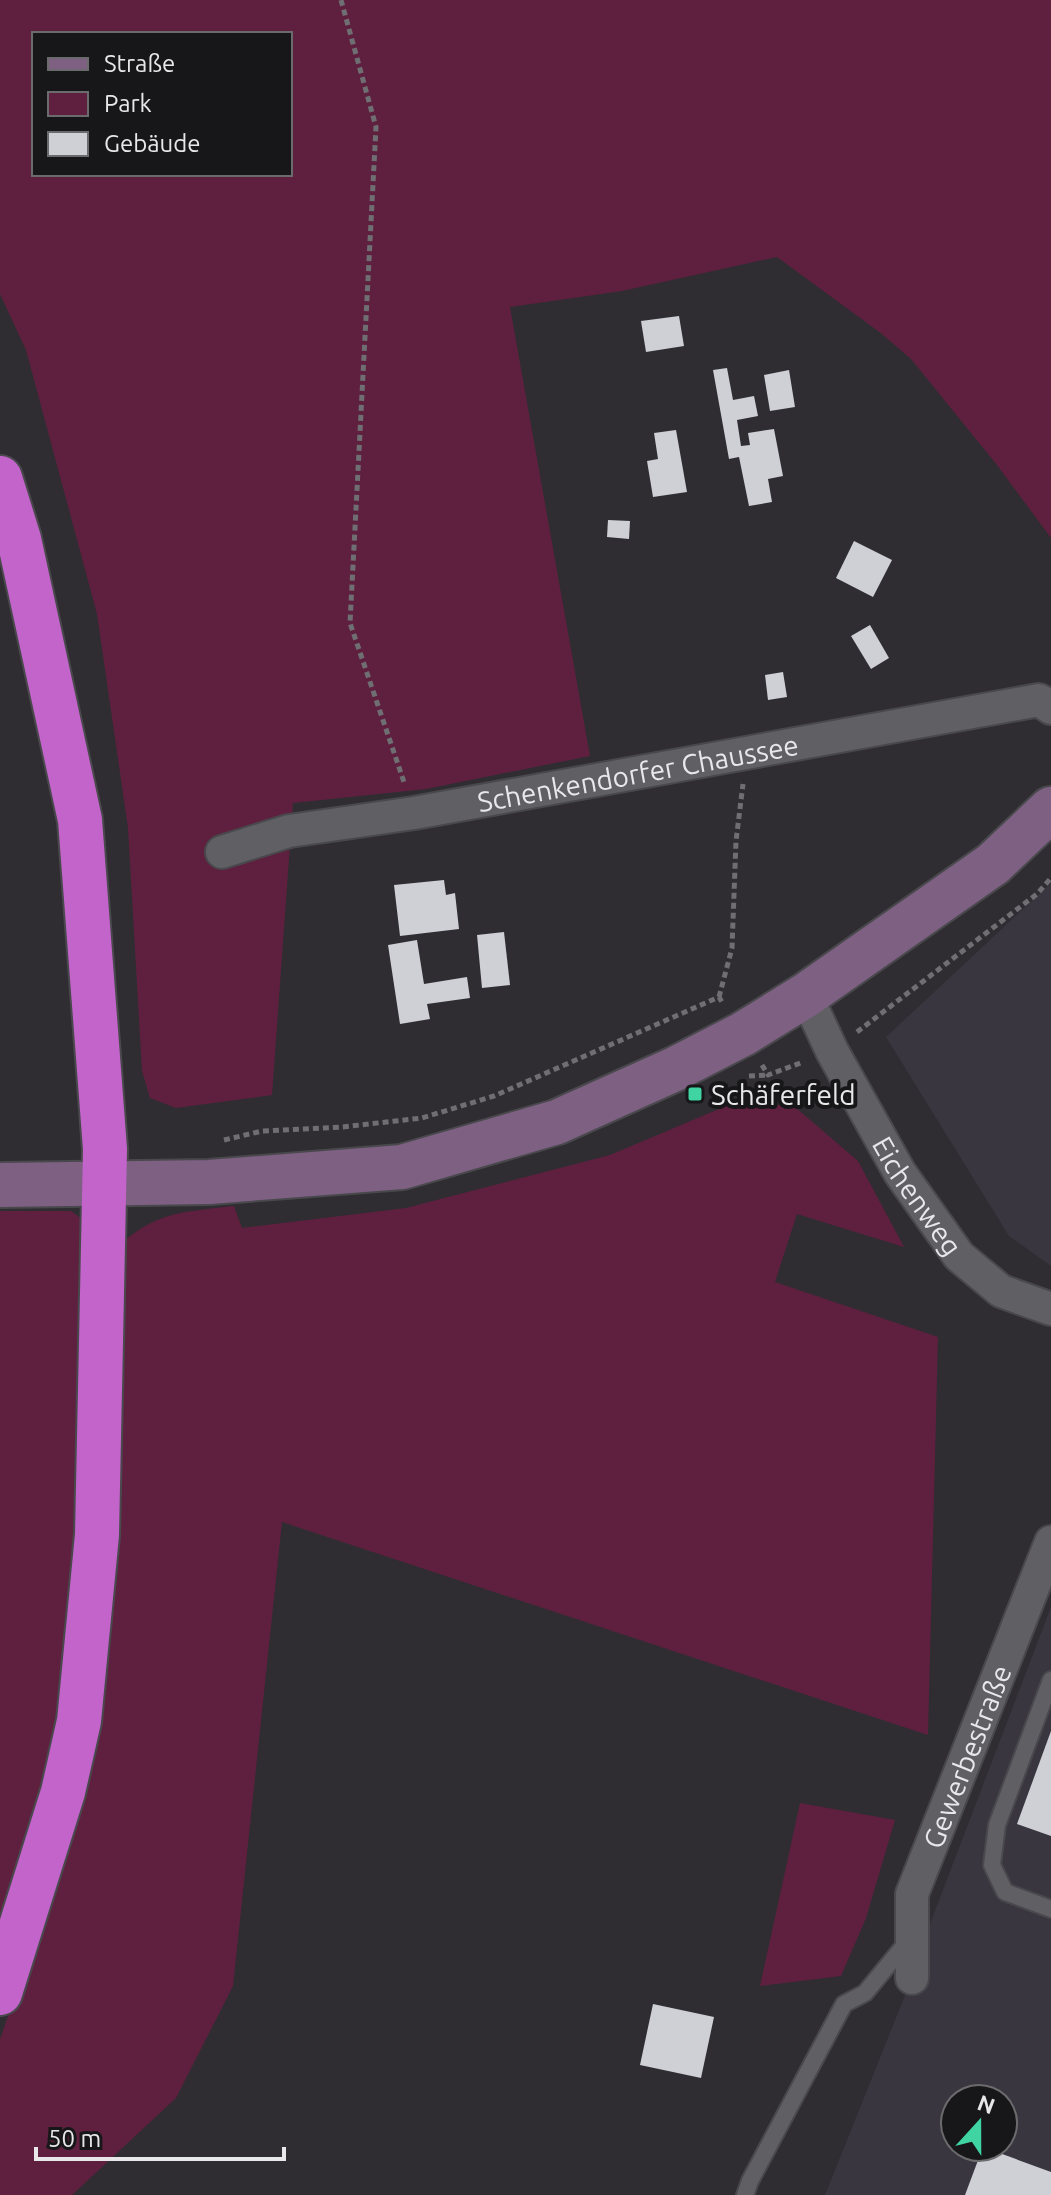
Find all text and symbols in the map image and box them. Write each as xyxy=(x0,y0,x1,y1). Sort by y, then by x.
legend xyxy=(32,32,292,176)
text: Straße xyxy=(104,50,175,77)
text: Park xyxy=(104,90,152,117)
text: Gebäude xyxy=(104,130,201,157)
street label: Schenkendorfer Chaussee xyxy=(475,728,801,817)
place label: Schäferfeld xyxy=(711,1079,856,1110)
marker: Schäferfeld xyxy=(686,1085,704,1103)
street label: Eichenweg xyxy=(867,1131,969,1261)
street label: Gewerbestraße xyxy=(916,1660,1016,1852)
north arrow xyxy=(939,2083,1019,2163)
text: N xyxy=(974,2089,998,2118)
scale bar xyxy=(36,2111,284,2161)
text: 50 m xyxy=(48,2125,101,2152)

